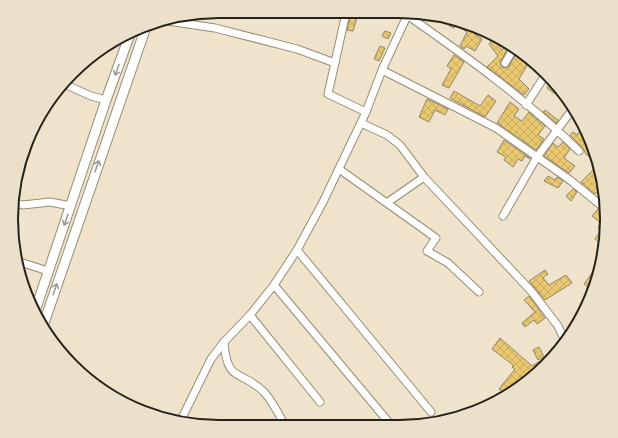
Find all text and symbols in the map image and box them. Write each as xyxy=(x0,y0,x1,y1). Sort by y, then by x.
one-way arrow xyxy=(112,64,120,76)
one-way arrow xyxy=(94,160,101,173)
one-way arrow xyxy=(62,213,69,226)
one-way arrow xyxy=(52,283,59,296)

